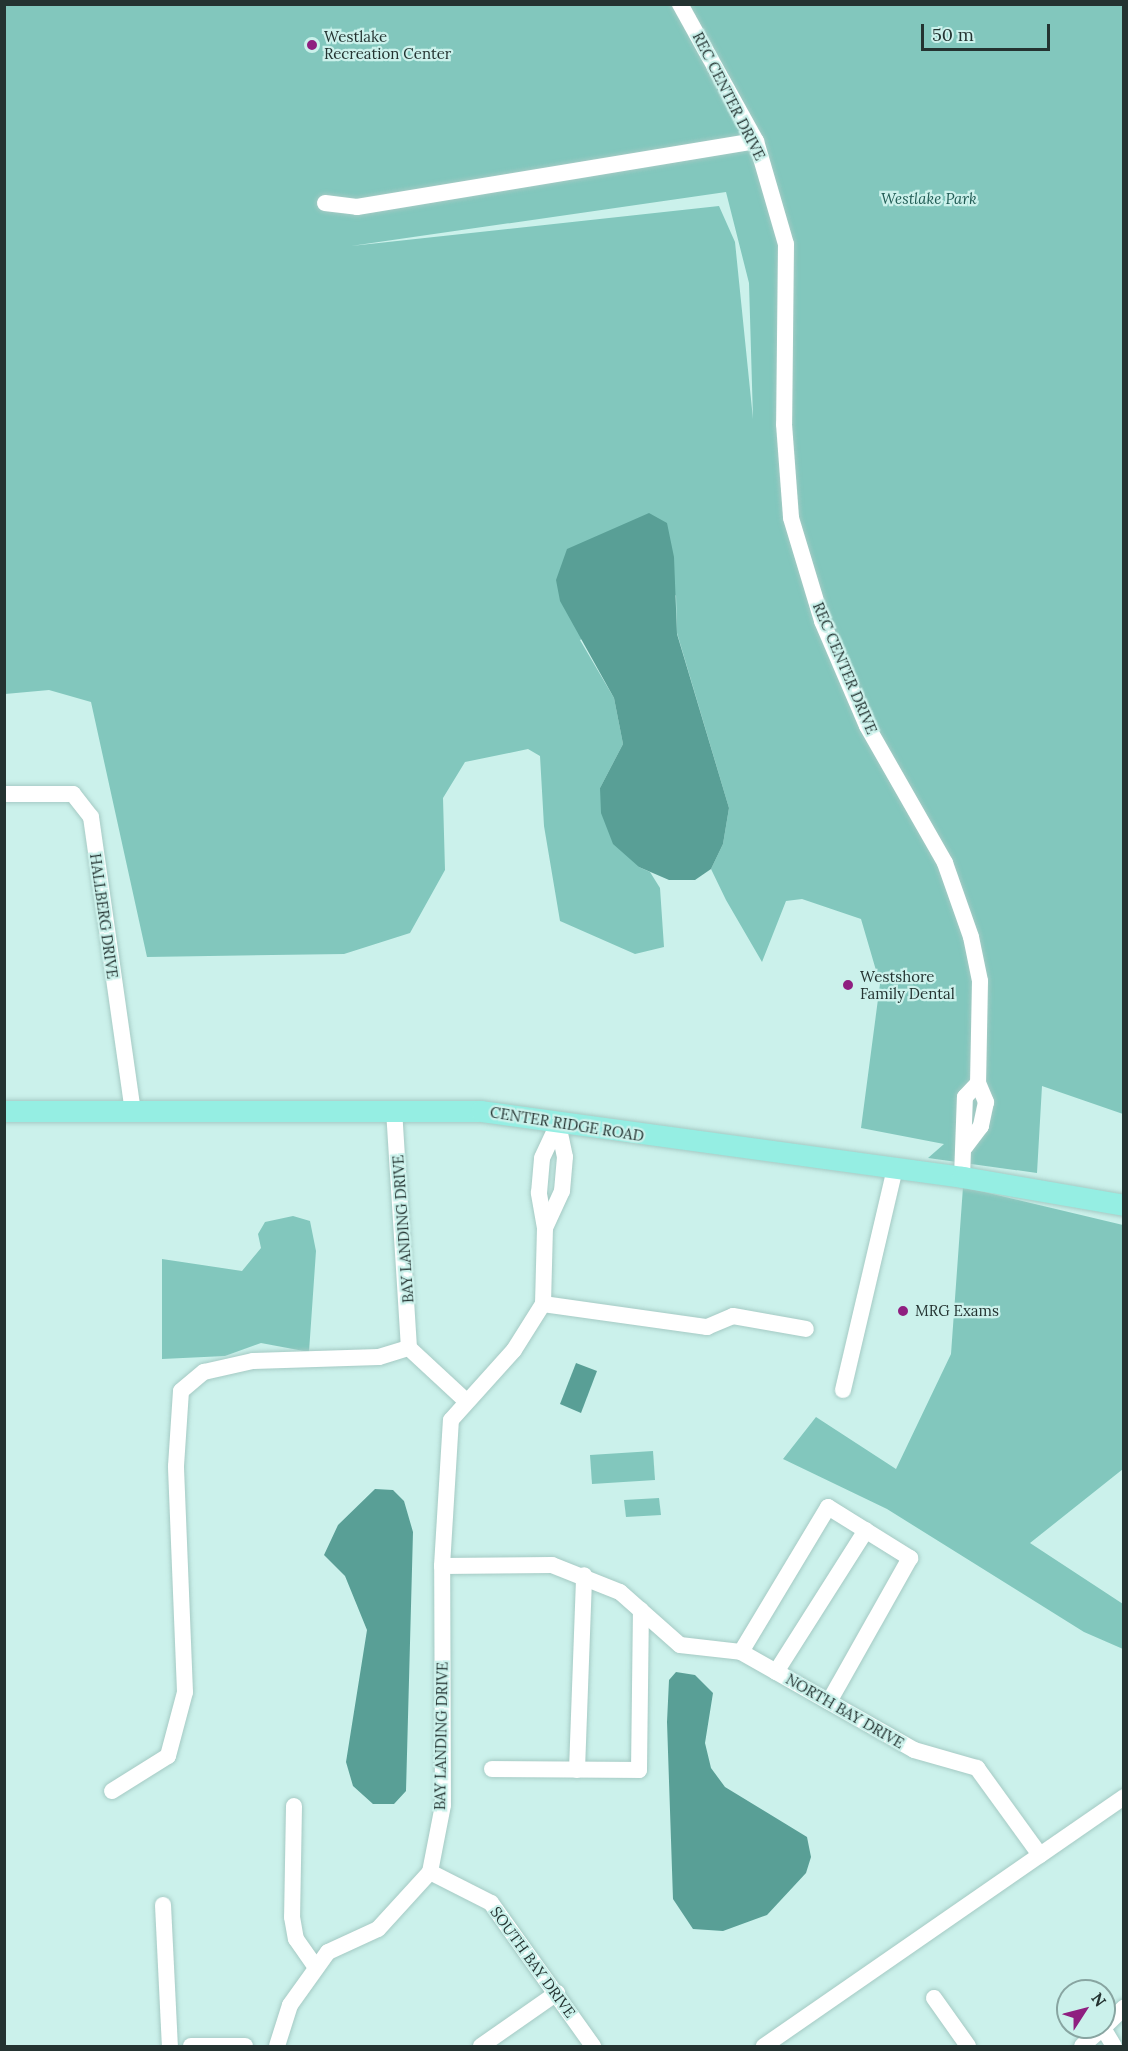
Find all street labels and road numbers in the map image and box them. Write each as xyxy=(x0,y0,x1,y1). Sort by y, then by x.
street label: REC CENTER DRIVE xyxy=(689,29,769,163)
street label: REC CENTER DRIVE xyxy=(809,599,881,737)
street label: HALLBERG DRIVE xyxy=(86,852,122,980)
street label: CENTER RIDGE ROAD xyxy=(489,1103,645,1145)
street label: BAY LANDING DRIVE xyxy=(389,1154,417,1304)
street label: BAY LANDING DRIVE xyxy=(431,1662,451,1810)
street label: NORTH BAY DRIVE xyxy=(783,1670,907,1752)
street label: SOUTH BAY DRIVE xyxy=(487,1903,579,2021)

